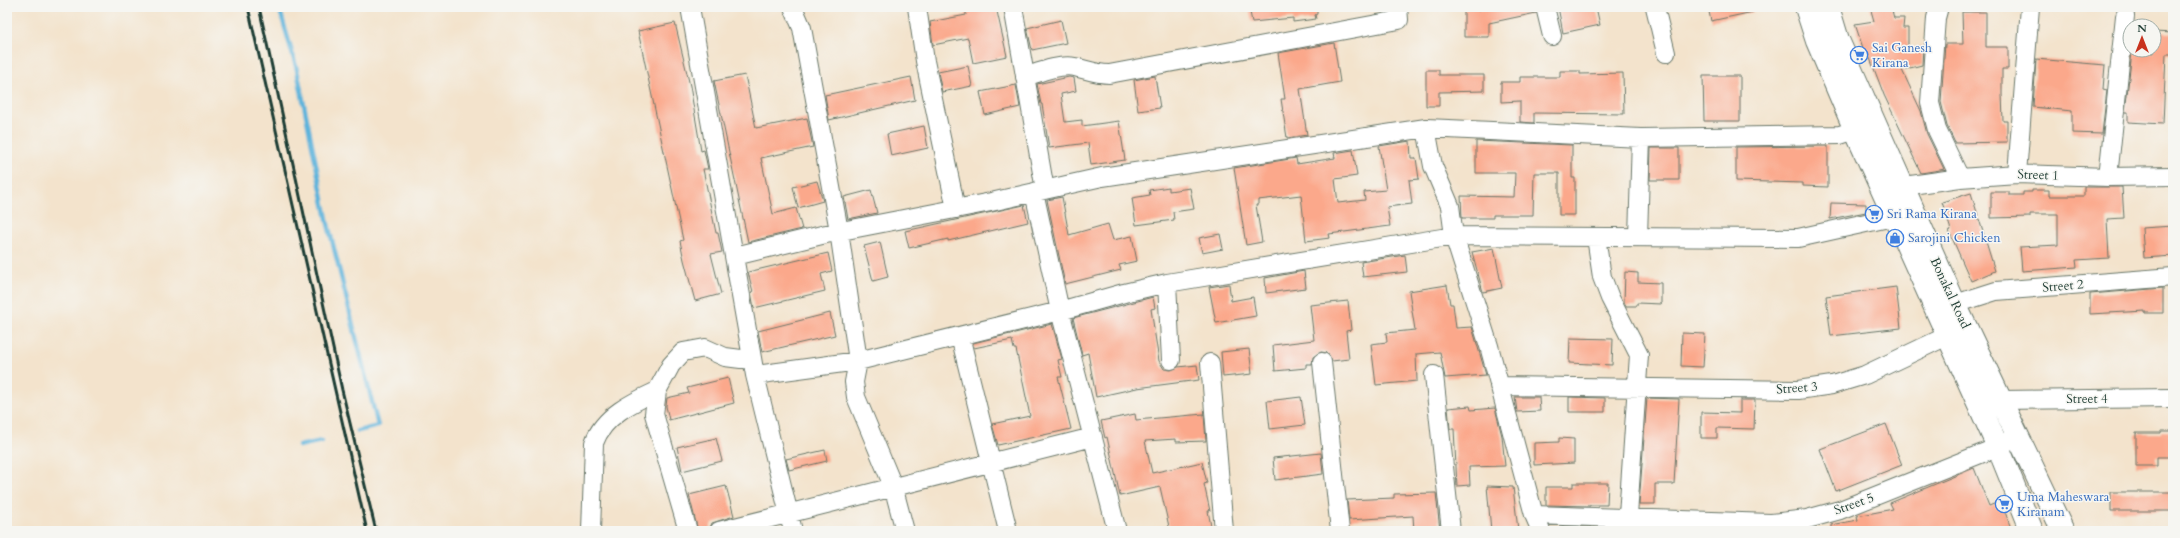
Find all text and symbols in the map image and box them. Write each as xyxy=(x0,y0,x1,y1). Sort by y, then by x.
north arrow xyxy=(2122,18,2162,58)
text: N xyxy=(2137,21,2147,36)
place label: Sai Ganesh Kirana xyxy=(1872,39,1932,72)
supermarket icon: Sai Ganesh Kirana xyxy=(1849,45,1869,65)
street label: Street 1 xyxy=(2017,165,2059,185)
supermarket icon: Sri Rama Kirana xyxy=(1864,204,1884,224)
place label: Sri Rama Kirana xyxy=(1887,205,1977,223)
shop icon: Sarojini Chicken xyxy=(1885,228,1905,248)
place label: Sarojini Chicken xyxy=(1908,229,2001,247)
street label: Bonakal Road xyxy=(1926,254,1974,332)
street label: Street 2 xyxy=(2042,275,2085,297)
street label: Street 3 xyxy=(1776,378,1818,398)
street label: Street 4 xyxy=(2066,390,2108,408)
street label: Street 5 xyxy=(1831,488,1877,520)
place label: Uma Maheswara Kiranam xyxy=(2017,488,2110,521)
supermarket icon: Uma Maheswara Kiranam xyxy=(1994,494,2014,514)

